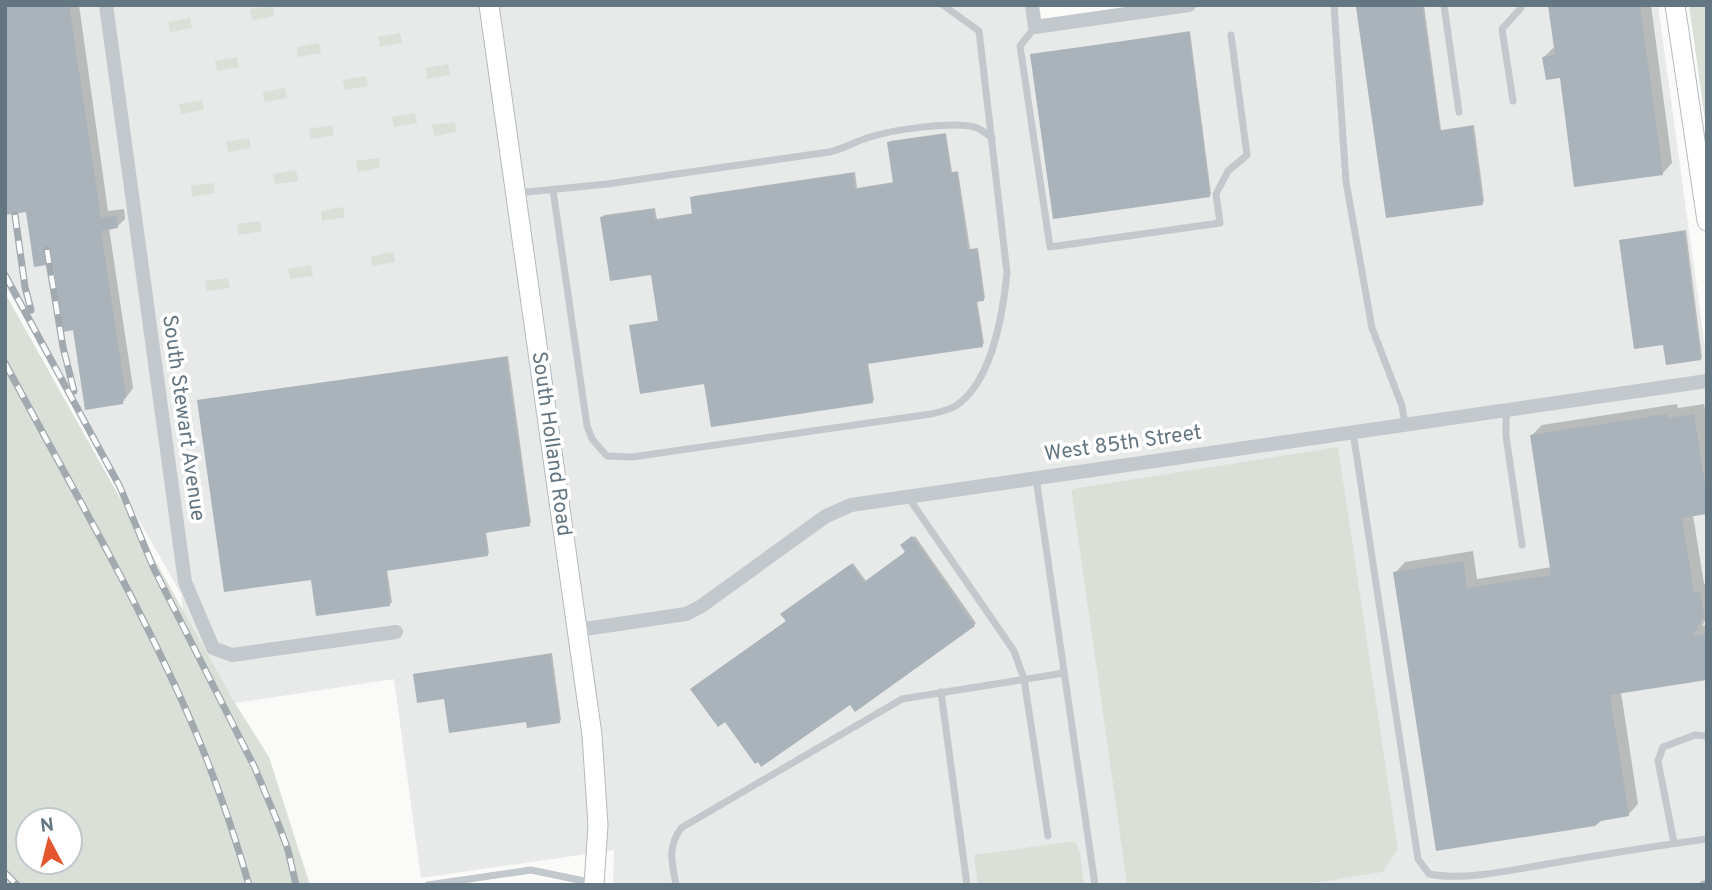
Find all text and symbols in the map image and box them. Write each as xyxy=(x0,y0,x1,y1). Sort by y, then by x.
street label: South Stewart Avenue xyxy=(155,313,211,523)
street label: South Holland Road xyxy=(525,350,577,538)
street label: West 85th Street xyxy=(1043,420,1203,468)
north arrow xyxy=(14,806,84,876)
text: N xyxy=(39,813,55,839)

